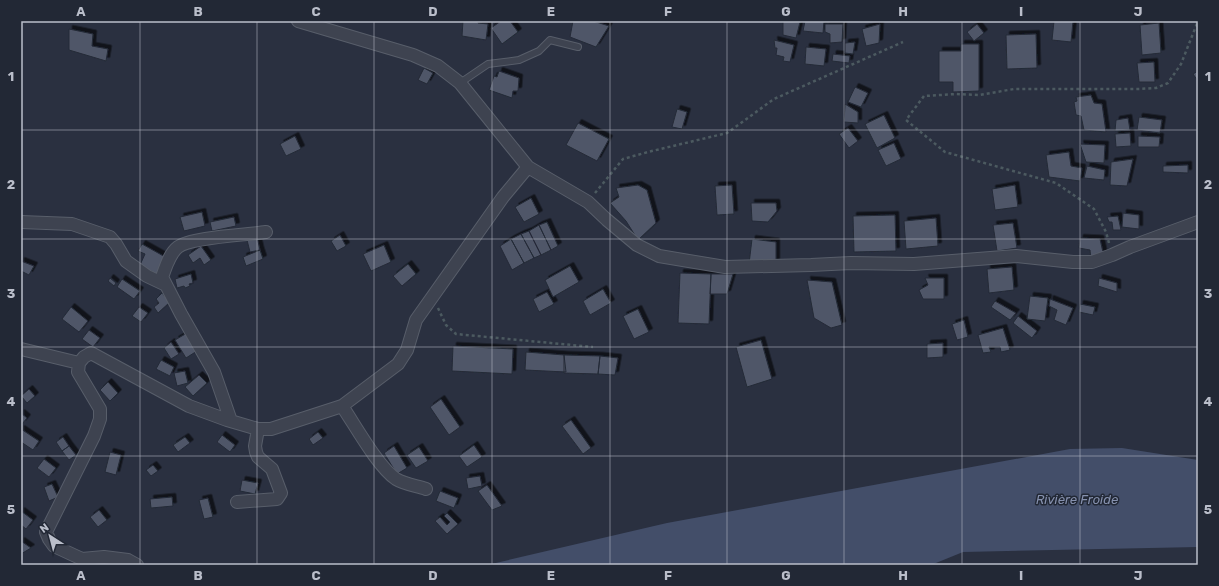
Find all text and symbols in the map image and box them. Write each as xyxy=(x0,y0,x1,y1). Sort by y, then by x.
text: A xyxy=(76,4,86,19)
text: B xyxy=(193,4,203,19)
text: C xyxy=(311,4,321,19)
text: D xyxy=(428,4,438,19)
text: E xyxy=(547,4,555,19)
text: F xyxy=(664,4,672,19)
text: G xyxy=(781,4,791,19)
text: H xyxy=(898,4,908,19)
text: I xyxy=(1019,4,1023,19)
text: J xyxy=(1134,4,1142,19)
text: 1 xyxy=(8,69,14,84)
text: 1 xyxy=(1205,69,1211,84)
text: 2 xyxy=(7,177,15,192)
text: 2 xyxy=(1204,177,1212,192)
text: 3 xyxy=(7,286,16,301)
text: 3 xyxy=(1204,286,1213,301)
text: 4 xyxy=(7,394,16,409)
text: 4 xyxy=(1204,394,1213,409)
water label: Rivière Froide xyxy=(1036,492,1118,507)
text: 5 xyxy=(7,502,15,517)
text: 5 xyxy=(1204,502,1212,517)
north arrow xyxy=(30,516,70,556)
text: N xyxy=(37,521,52,536)
text: A xyxy=(76,568,86,583)
text: B xyxy=(193,568,203,583)
text: C xyxy=(311,568,321,583)
text: D xyxy=(428,568,438,583)
text: E xyxy=(547,568,555,583)
text: F xyxy=(664,568,672,583)
text: G xyxy=(781,568,791,583)
text: H xyxy=(898,568,908,583)
text: I xyxy=(1019,568,1023,583)
text: J xyxy=(1134,568,1142,583)

